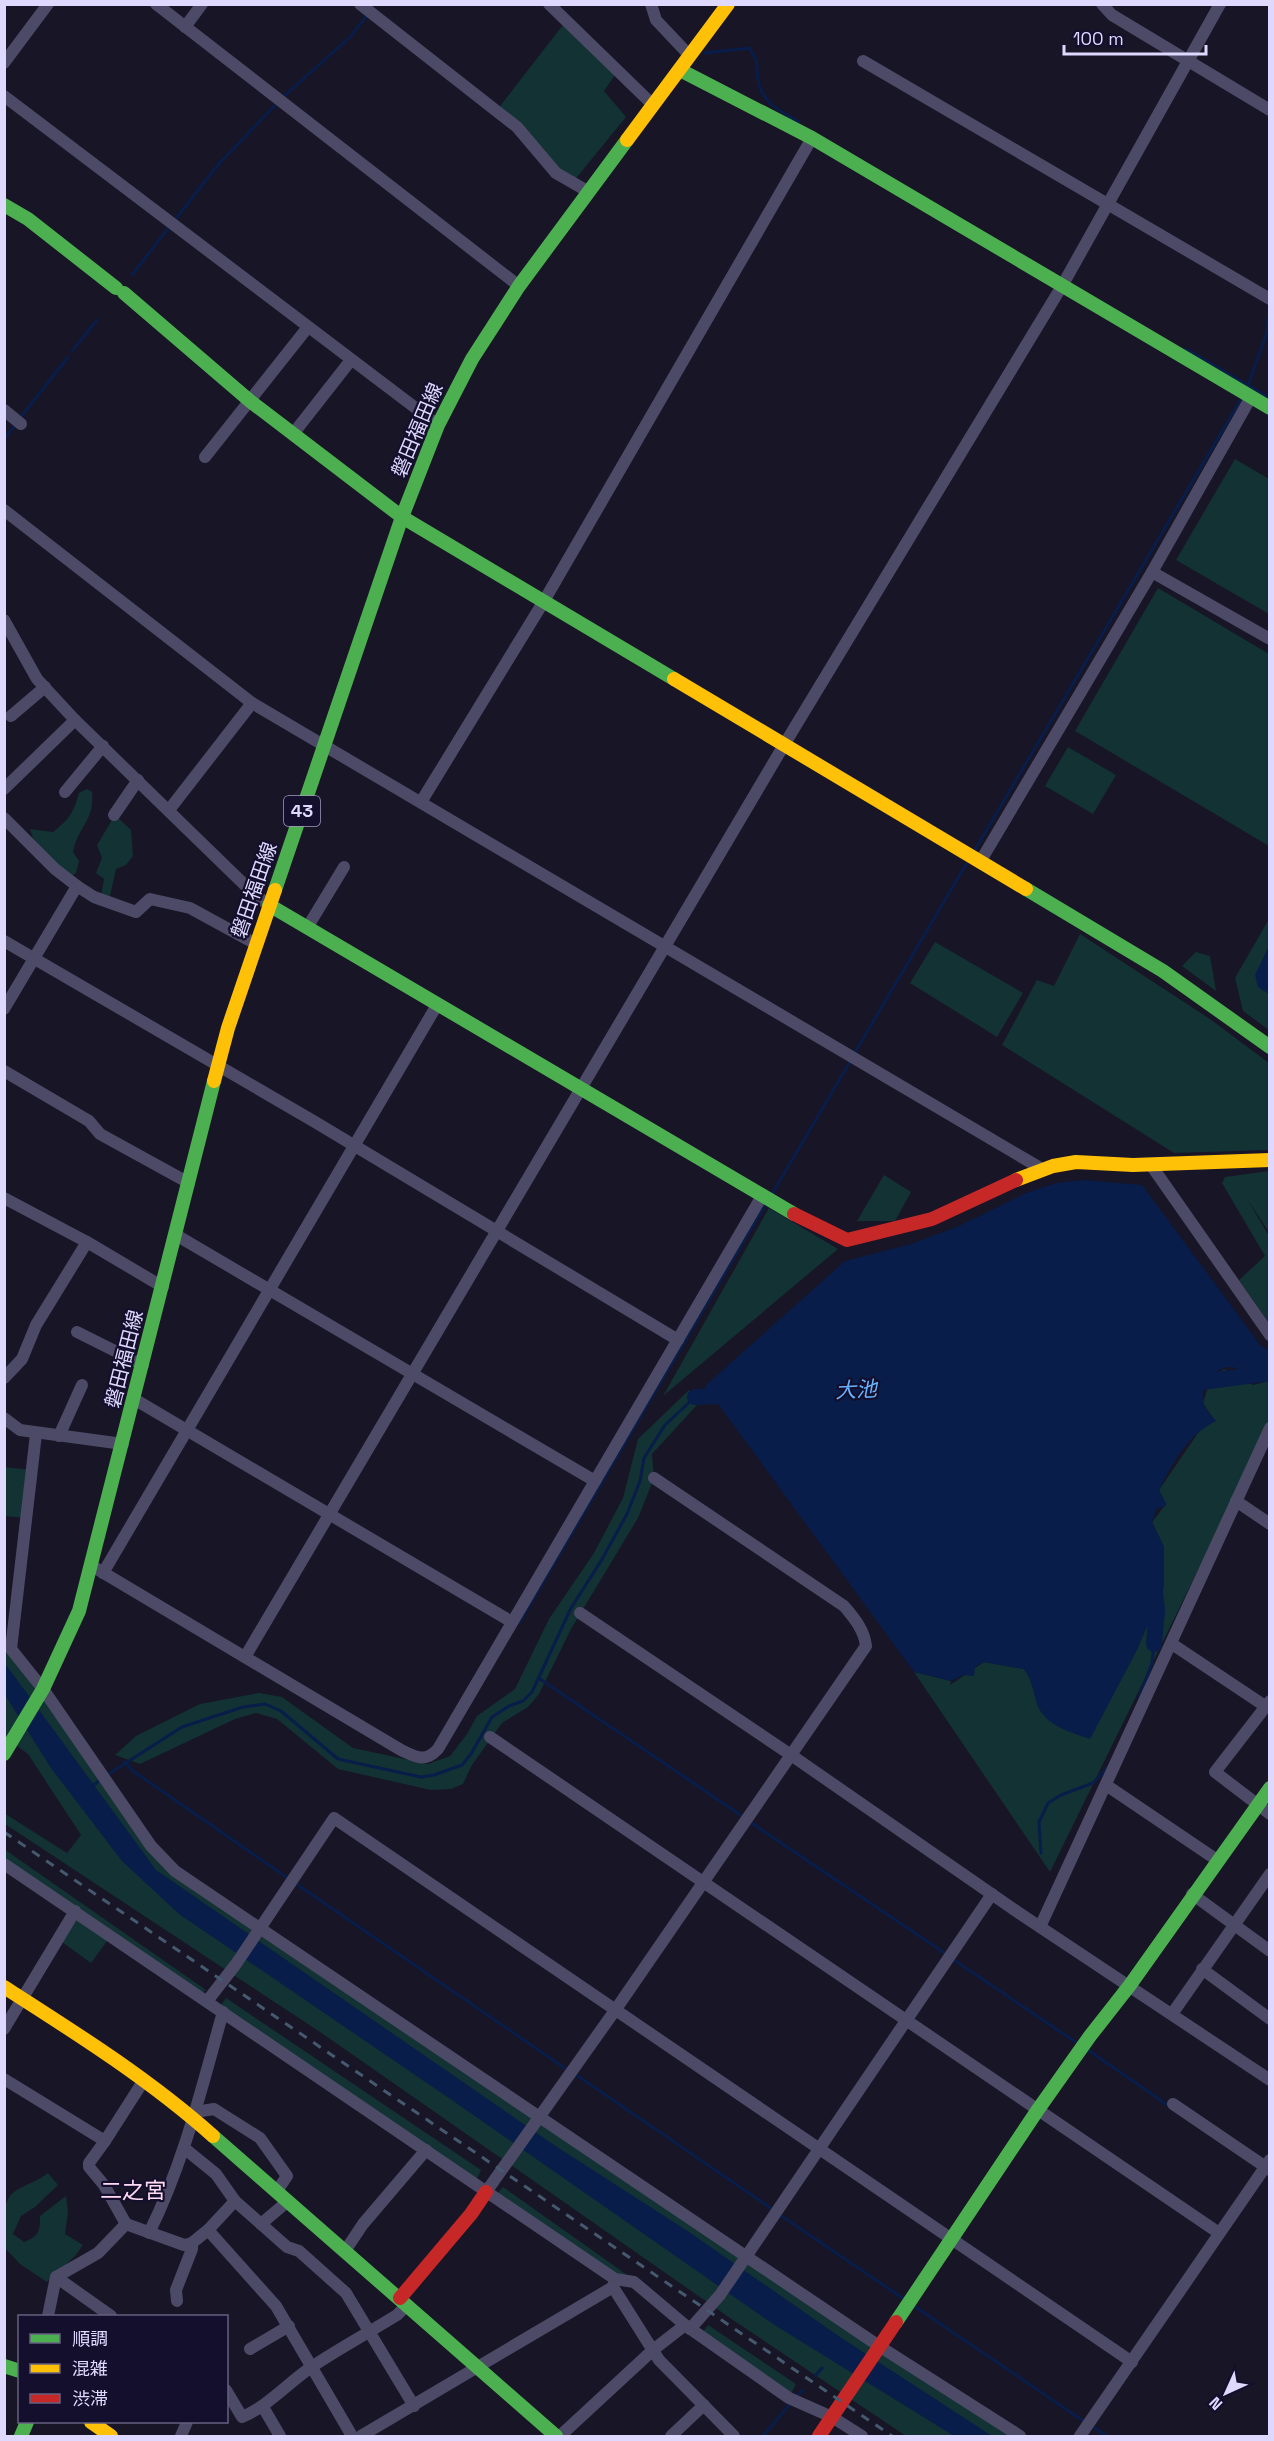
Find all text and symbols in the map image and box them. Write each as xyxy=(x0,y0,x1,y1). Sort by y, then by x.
scale bar xyxy=(1064,18,1206,56)
text: 100 m xyxy=(1073,27,1124,50)
street label: 磐田福田線 xyxy=(385,379,449,481)
road number: 43 xyxy=(284,796,320,826)
street label: 磐田福田線 xyxy=(225,838,283,942)
street label: 磐田福田線 xyxy=(99,1307,149,1411)
water label: 大池 xyxy=(834,1375,880,1404)
district label: 二之宮 xyxy=(100,2176,166,2204)
legend xyxy=(18,2315,228,2423)
text: 順調 xyxy=(72,2327,108,2350)
text: 混雑 xyxy=(72,2357,108,2380)
north arrow xyxy=(1196,2363,1256,2423)
text: 渋滞 xyxy=(72,2387,108,2410)
text: N xyxy=(1205,2392,1227,2414)

